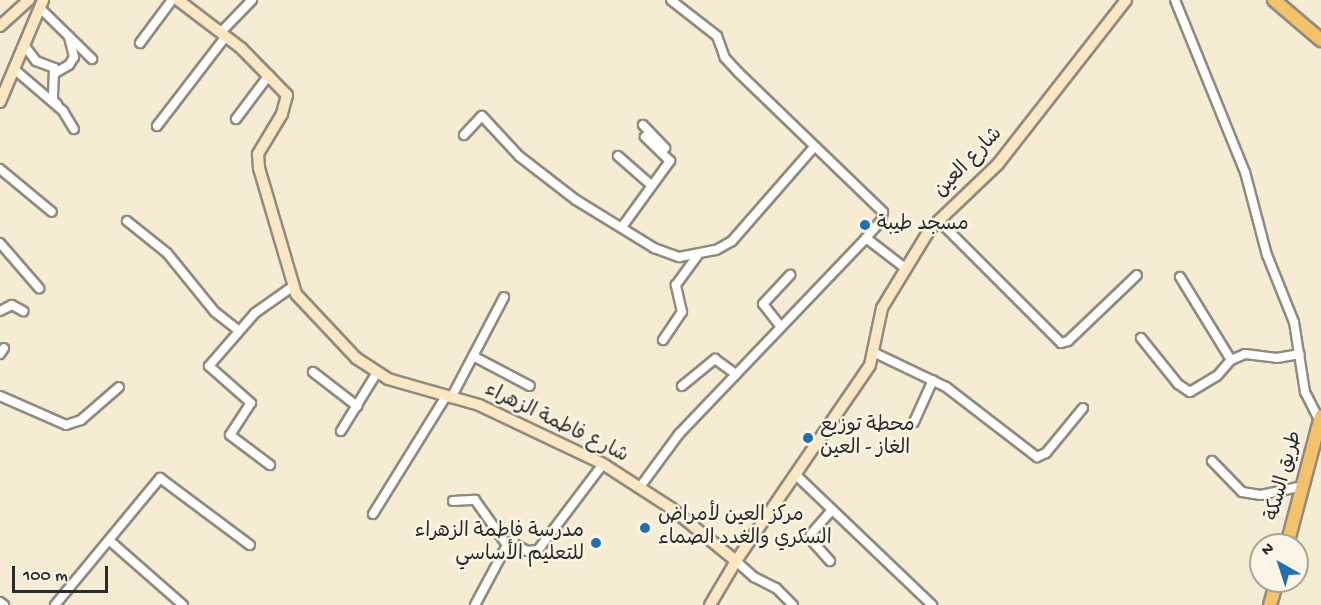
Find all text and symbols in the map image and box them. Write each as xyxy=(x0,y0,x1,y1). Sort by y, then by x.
street label: شارع العين xyxy=(930,123,1008,203)
place label: مسجد طيبة xyxy=(877,213,969,237)
marker: مسجد طيبة xyxy=(858,218,872,232)
street label: شارع فاطمة الزهراء xyxy=(480,379,632,469)
place label: محطة توزيع الغاز - العين xyxy=(820,414,915,461)
street label: طريق السكة xyxy=(1262,429,1308,523)
marker: محطة توزيع الغاز - العين xyxy=(801,431,815,445)
place label: مركز العين لأمراض السكري والغدد الصماء xyxy=(658,504,832,551)
marker: مركز العين لأمراض السكري والغدد الصماء xyxy=(636,519,654,537)
place label: مدرسة فاطمة الزهراء للتعليم الأساسي xyxy=(415,520,584,567)
north arrow xyxy=(1249,533,1309,593)
marker: مدرسة فاطمة الزهراء للتعليم الأساسي xyxy=(589,536,603,550)
text: N xyxy=(1259,540,1279,561)
scale bar xyxy=(15,554,111,592)
text: 100 m xyxy=(23,566,68,587)

